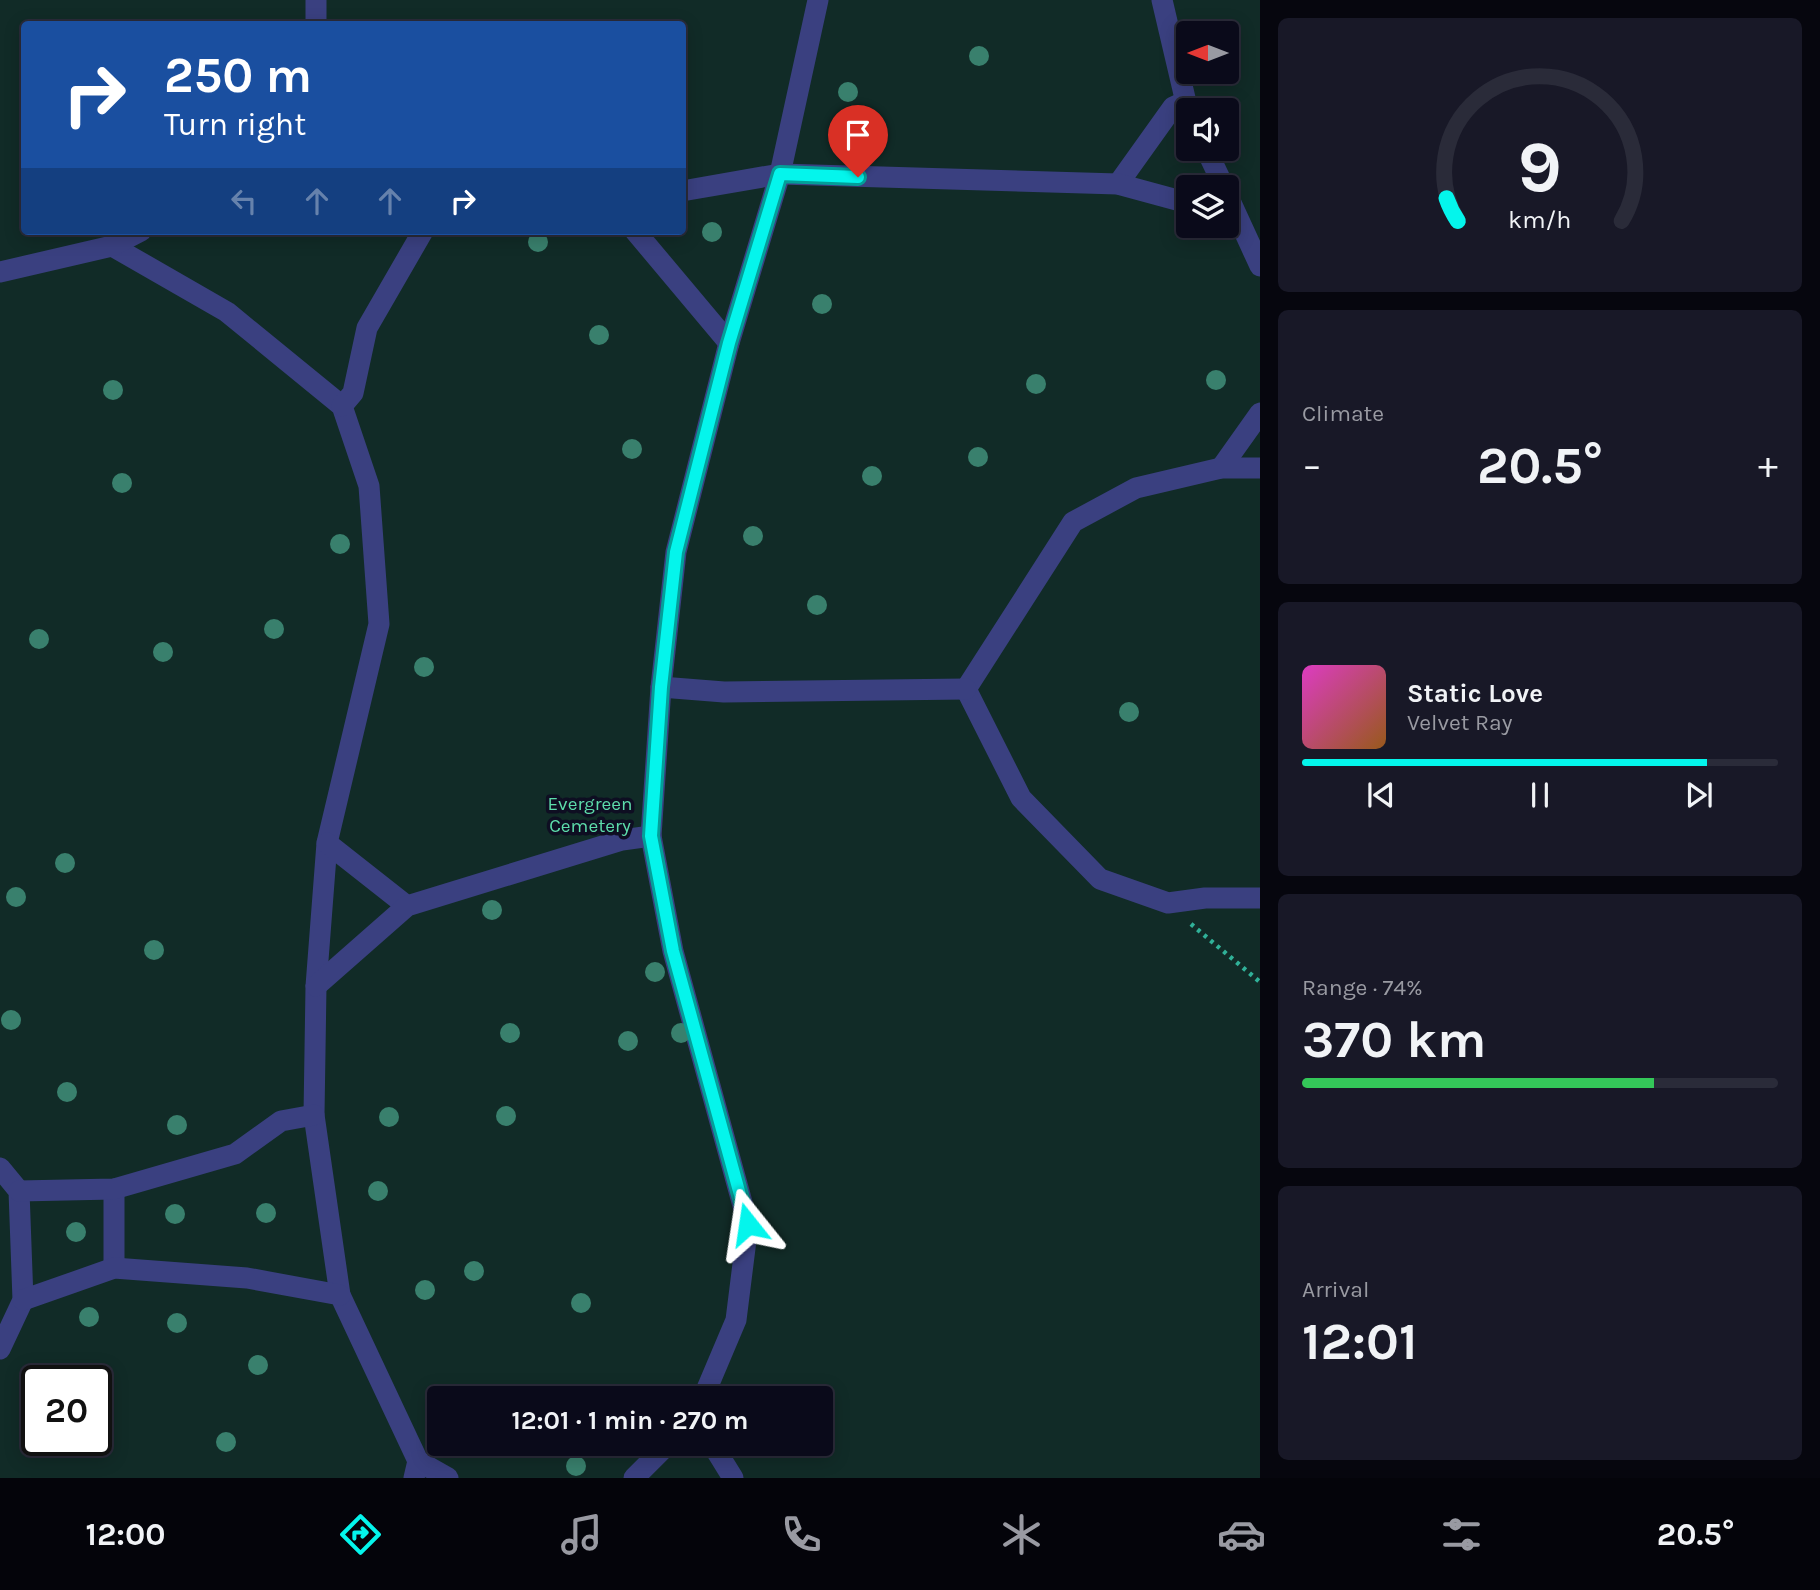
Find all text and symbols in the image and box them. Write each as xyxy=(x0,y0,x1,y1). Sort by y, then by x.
north arrow xyxy=(1176,21,1239,84)
map controls xyxy=(1176,21,1239,238)
text: 250 m xyxy=(164,47,312,104)
icon: right xyxy=(49,49,140,140)
button: sound xyxy=(1176,98,1239,161)
pin xyxy=(828,105,888,177)
text: Turn right xyxy=(164,106,306,143)
icon: arrive xyxy=(839,116,877,154)
text: 9 xyxy=(1518,124,1562,209)
button: layers xyxy=(1176,175,1239,238)
icon: left xyxy=(225,182,263,220)
icon: ahead xyxy=(298,182,336,220)
icon: ahead xyxy=(371,182,409,220)
icon: right xyxy=(444,182,482,220)
text: km/h xyxy=(1508,205,1572,234)
text: Climate xyxy=(1302,400,1384,427)
text: 20.5° xyxy=(1477,435,1603,496)
text: − xyxy=(1302,443,1322,488)
text: + xyxy=(1758,443,1778,488)
text: Static Love xyxy=(1407,678,1543,709)
text: Velvet Ray xyxy=(1407,709,1512,736)
icon: previous xyxy=(1362,776,1400,814)
icon: pause xyxy=(1521,776,1559,814)
icon: next xyxy=(1680,776,1718,814)
park label: Evergreen Cemetery xyxy=(547,793,633,837)
text: Range · 74% xyxy=(1302,974,1423,1001)
text: 370 km xyxy=(1302,1009,1486,1070)
position arrow xyxy=(711,1187,785,1261)
text: Arrival xyxy=(1302,1276,1369,1303)
text: 12:01 xyxy=(1302,1311,1417,1372)
speed limit sign: 20 xyxy=(21,1365,112,1456)
text: 12:01 · 1 min · 270 m xyxy=(512,1405,748,1436)
icon: directions xyxy=(336,1510,385,1559)
icon: music xyxy=(557,1510,606,1559)
icon: phone xyxy=(777,1510,826,1559)
icon: climate xyxy=(997,1510,1046,1559)
icon: car xyxy=(1217,1510,1266,1559)
icon: filters xyxy=(1437,1510,1486,1559)
text: 12:00 xyxy=(86,1516,165,1553)
text: 20.5° xyxy=(1657,1516,1734,1553)

